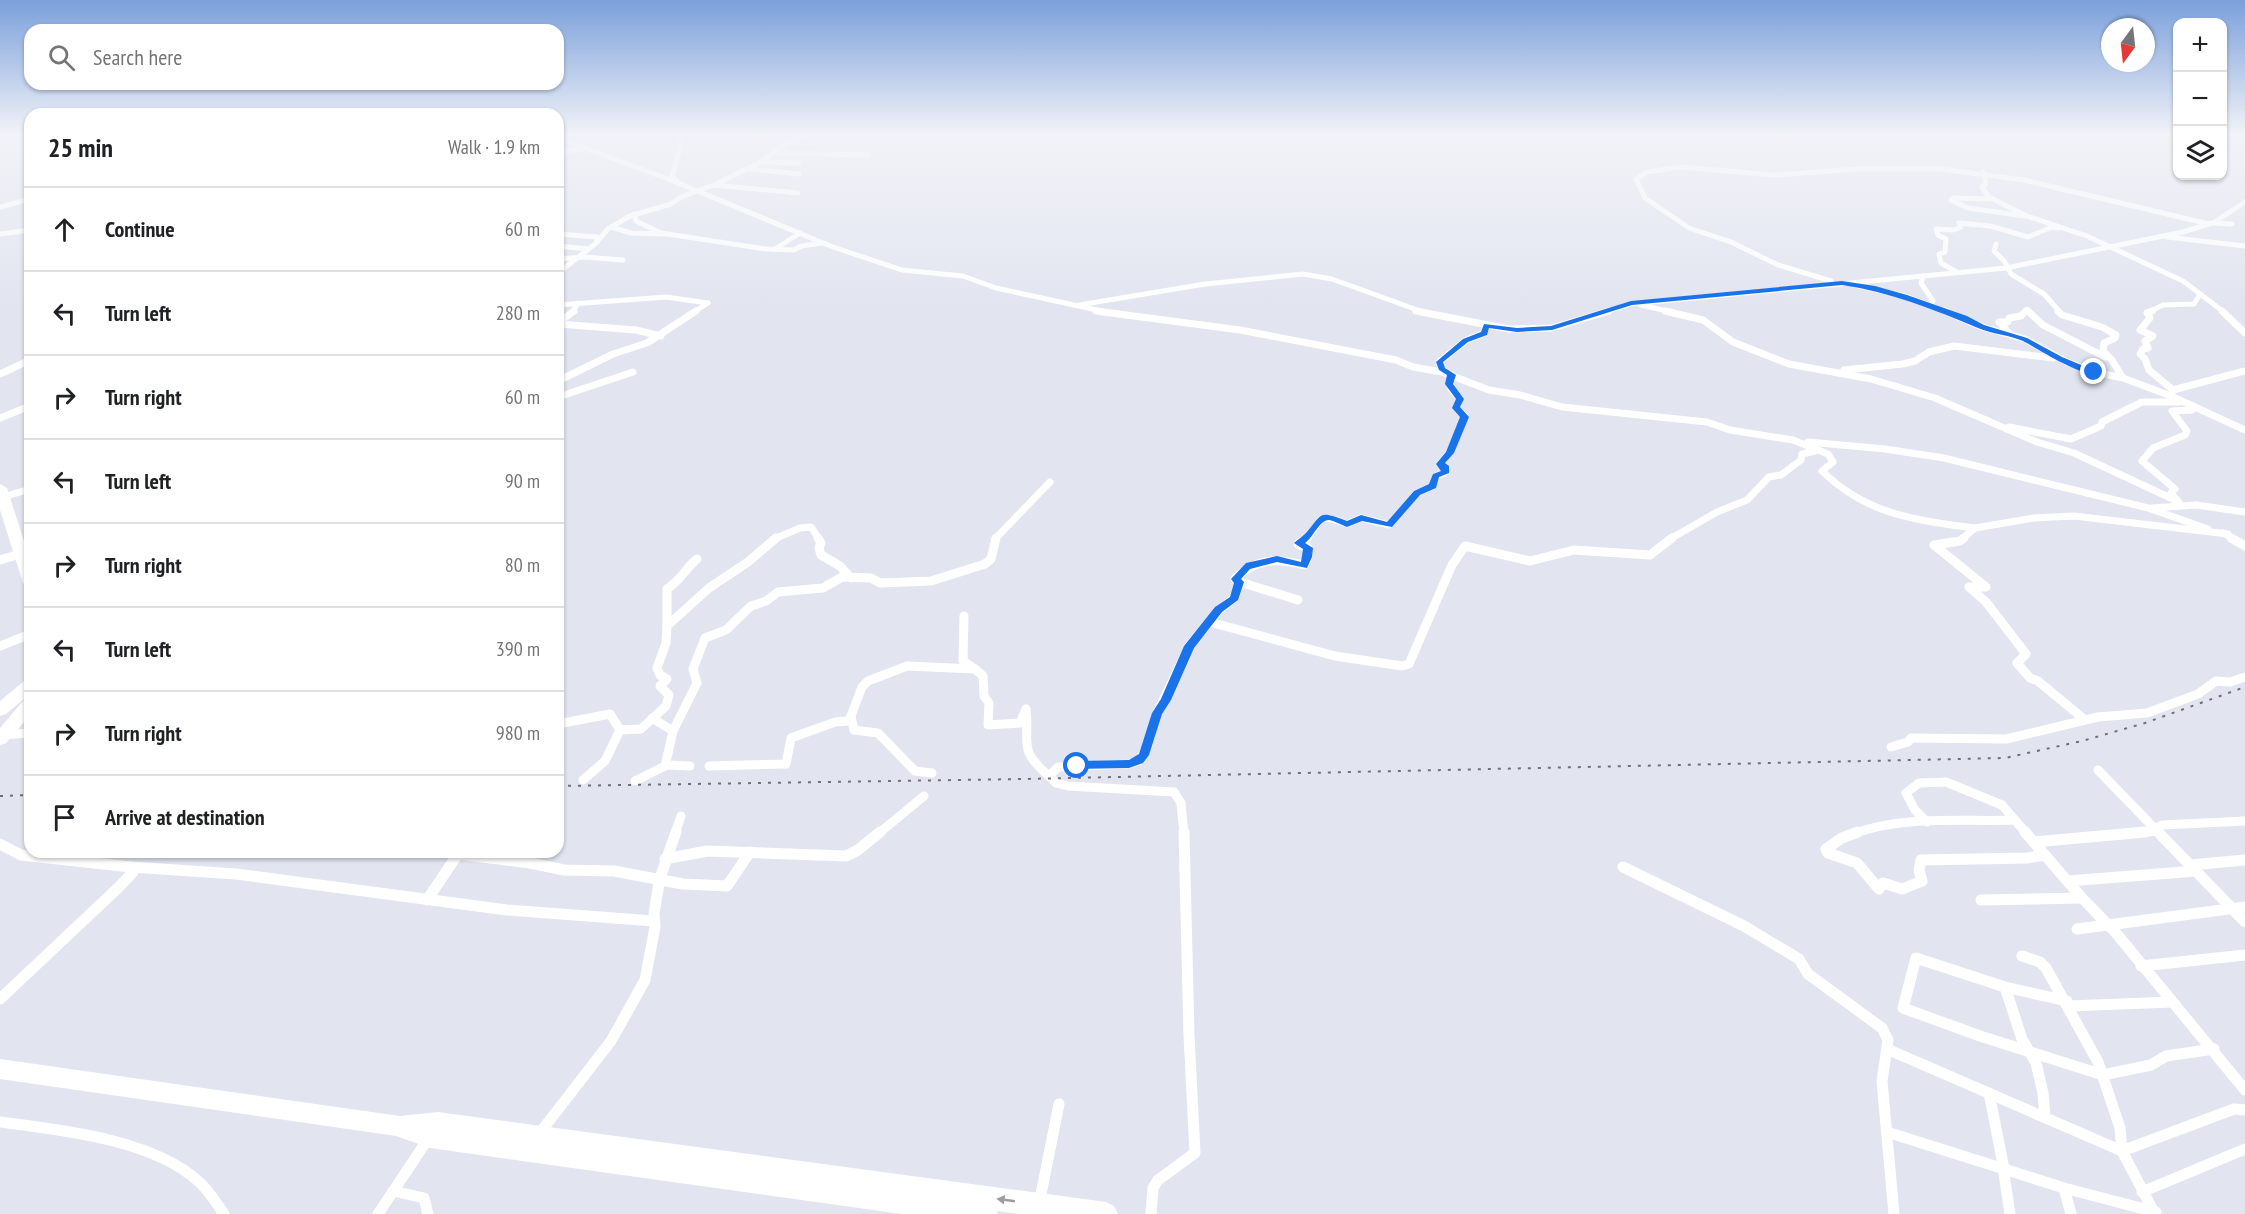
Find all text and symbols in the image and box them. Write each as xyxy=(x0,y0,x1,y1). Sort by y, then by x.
north arrow xyxy=(2101,18,2155,72)
map controls xyxy=(2173,18,2227,180)
button: + xyxy=(2173,18,2227,72)
search box xyxy=(24,24,564,90)
icon: search xyxy=(45,41,78,74)
text: Search here xyxy=(93,43,182,71)
button: − xyxy=(2173,72,2227,126)
button: layers xyxy=(2173,126,2227,180)
text: 25 min xyxy=(48,131,113,164)
text: Walk · 1.9 km xyxy=(448,134,540,160)
icon: ahead xyxy=(48,213,81,246)
text: Continue xyxy=(105,215,175,243)
text: 60 m xyxy=(505,216,540,242)
icon: left xyxy=(48,297,81,330)
text: Turn left xyxy=(105,299,171,327)
text: 280 m xyxy=(496,300,540,326)
route end xyxy=(2080,358,2106,384)
icon: right xyxy=(48,381,81,414)
text: Turn right xyxy=(105,383,182,411)
text: 60 m xyxy=(505,384,540,410)
icon: left xyxy=(48,465,81,498)
text: Turn left xyxy=(105,467,171,495)
text: 90 m xyxy=(505,468,540,494)
icon: right xyxy=(48,549,81,582)
text: Turn right xyxy=(105,551,182,579)
text: 80 m xyxy=(505,552,540,578)
icon: left xyxy=(48,633,81,666)
text: Turn left xyxy=(105,635,171,663)
text: 390 m xyxy=(496,636,540,662)
icon: right xyxy=(48,717,81,750)
text: Turn right xyxy=(105,719,182,747)
text: 980 m xyxy=(496,720,540,746)
route start xyxy=(1063,752,1089,778)
icon: arrive xyxy=(48,801,81,834)
text: Arrive at destination xyxy=(105,803,265,831)
one-way arrow xyxy=(997,1196,1016,1205)

